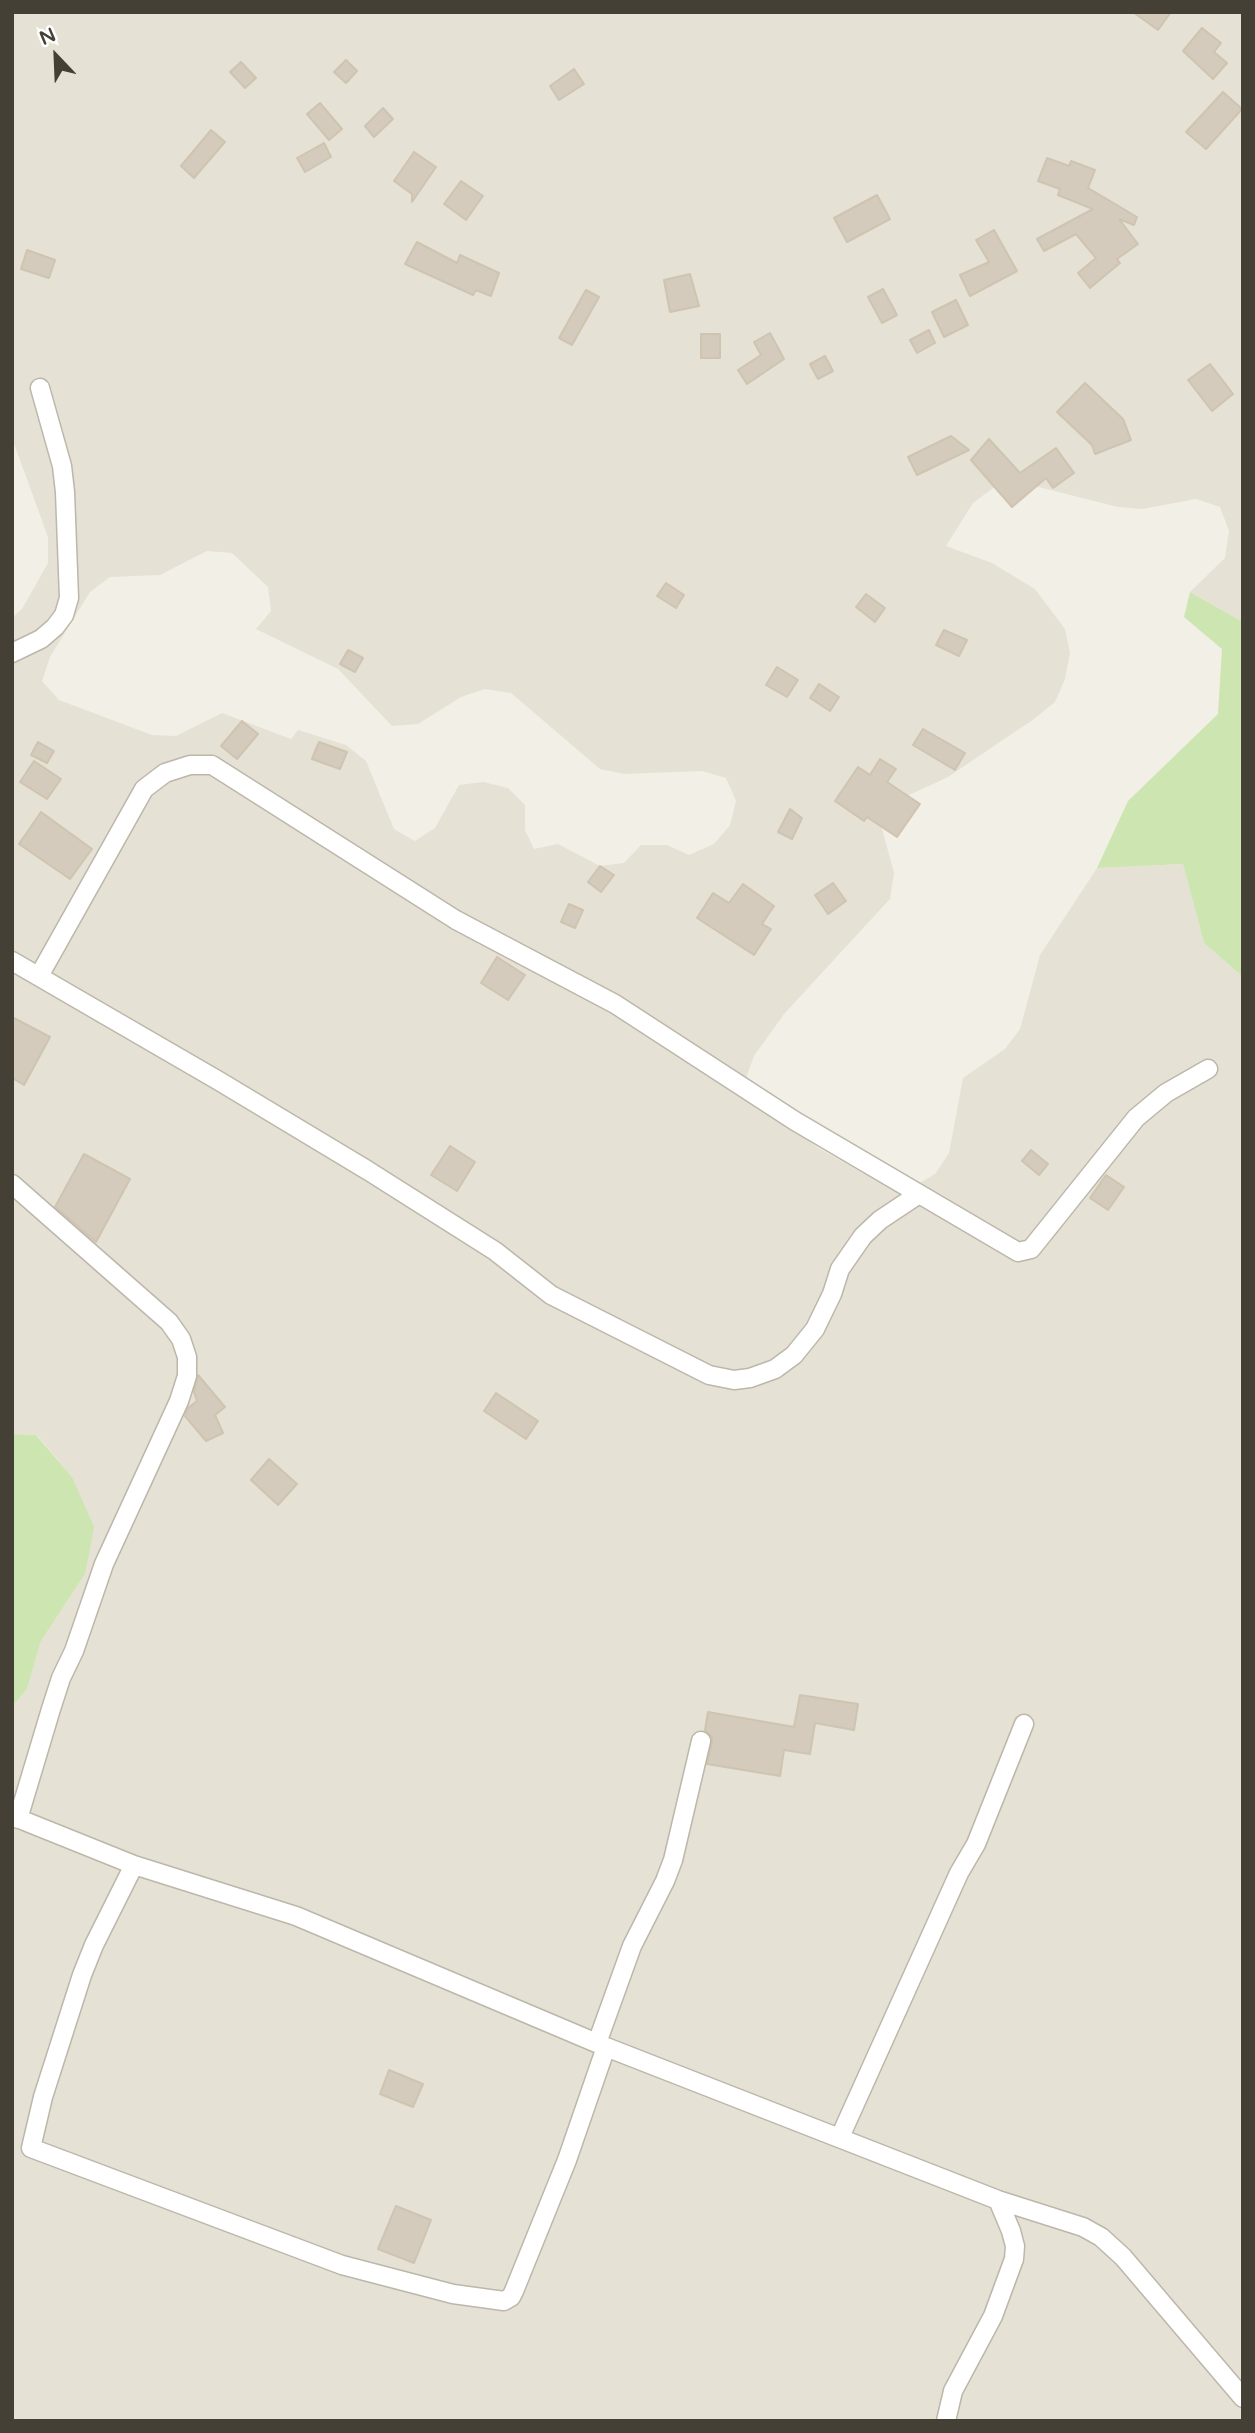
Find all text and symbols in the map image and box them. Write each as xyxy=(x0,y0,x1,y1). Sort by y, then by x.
north arrow xyxy=(21,21,91,91)
text: N xyxy=(36,24,59,50)

